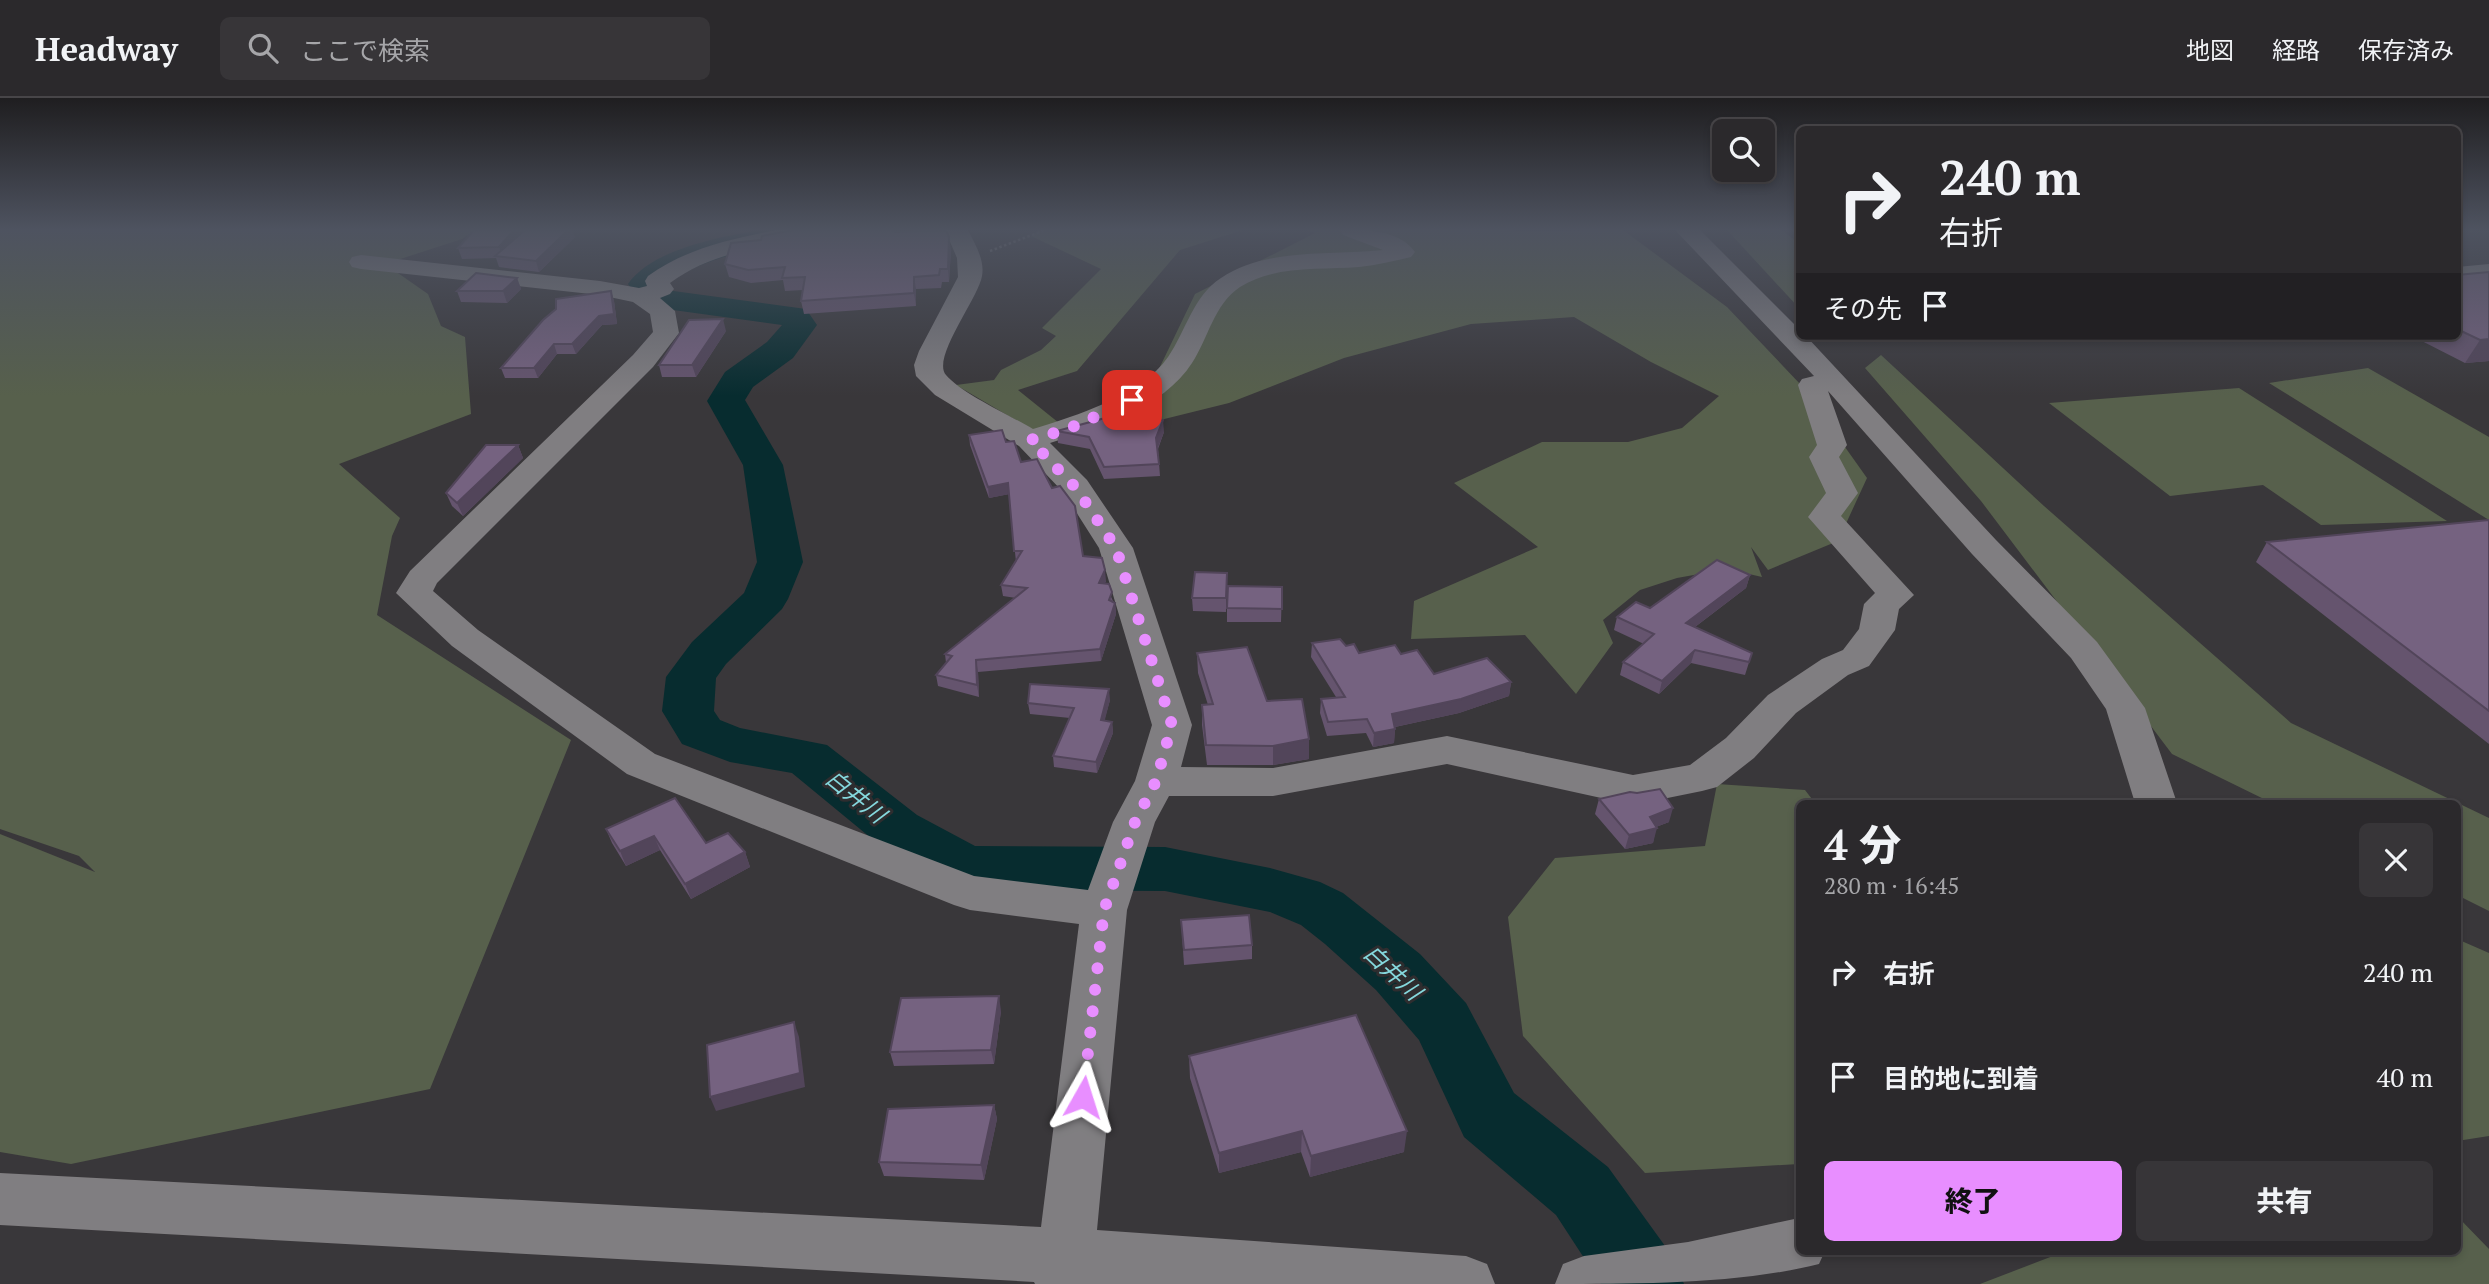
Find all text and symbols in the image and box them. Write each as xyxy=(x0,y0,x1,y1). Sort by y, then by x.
search box xyxy=(220,17,710,80)
text: Headway xyxy=(35,27,178,70)
icon: search xyxy=(244,29,282,67)
text: ここで検索 xyxy=(300,33,430,67)
text: 地図 xyxy=(2186,34,2234,66)
text: 経路 xyxy=(2272,34,2320,66)
text: 保存済み xyxy=(2358,34,2454,66)
map controls xyxy=(1712,119,1775,182)
button: search xyxy=(1712,119,1775,182)
text: 240 m xyxy=(1939,144,2081,209)
icon: right xyxy=(1824,154,1915,245)
text: 右折 xyxy=(1939,211,2003,253)
icon: arrive xyxy=(1916,287,1954,325)
text: その先 xyxy=(1824,291,1902,325)
pin xyxy=(1102,370,1162,430)
icon: arrive xyxy=(1113,381,1151,419)
water label: 白井川 xyxy=(819,762,895,832)
text: 4 分 xyxy=(1824,816,1901,872)
button: close xyxy=(2359,823,2433,897)
text: 280 m · 16:45 xyxy=(1824,870,1959,901)
water label: 白井川 xyxy=(1357,937,1431,1009)
icon: right xyxy=(1824,953,1862,991)
text: 240 m xyxy=(2363,955,2433,989)
text: 右折 xyxy=(1883,956,1935,990)
icon: arrive xyxy=(1824,1058,1862,1096)
position arrow xyxy=(1046,1060,1120,1134)
text: 40 m xyxy=(2377,1060,2433,1094)
text: 目的地に到着 xyxy=(1883,1061,2039,1095)
button: 終了 xyxy=(1824,1161,2122,1241)
button: 共有 xyxy=(2136,1161,2433,1241)

